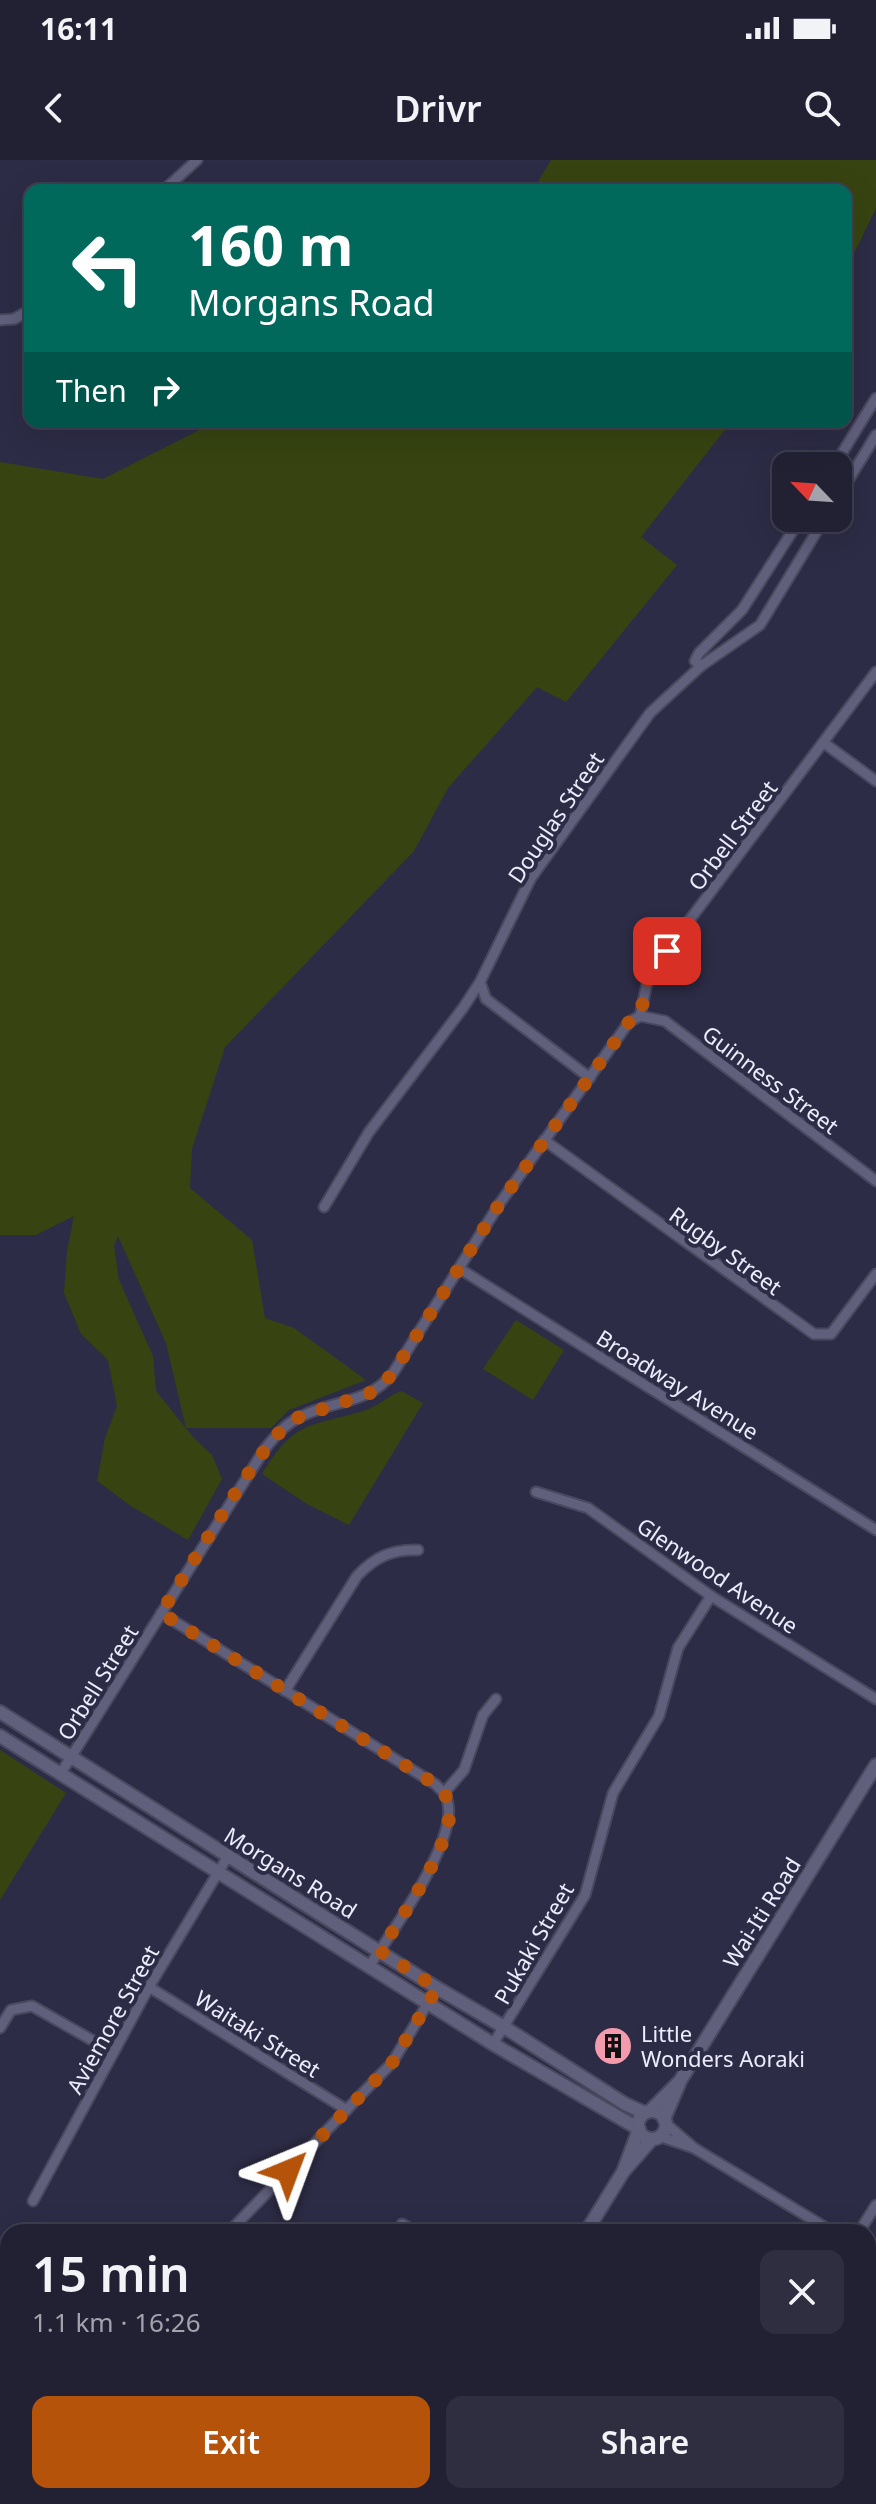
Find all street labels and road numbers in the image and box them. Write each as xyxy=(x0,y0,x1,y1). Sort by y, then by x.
street label: Douglas Street xyxy=(500,745,610,888)
street label: Orbell Street xyxy=(681,774,783,896)
street label: Guinness Street xyxy=(697,1018,845,1140)
street label: Rugby Street xyxy=(664,1199,788,1301)
street label: Broadway Avenue xyxy=(591,1322,765,1446)
street label: Glenwood Avenue xyxy=(632,1510,804,1640)
street label: Orbell Street xyxy=(50,1619,144,1745)
street label: Morgans Road xyxy=(219,1819,363,1925)
street label: Wai-Iti Road xyxy=(715,1851,807,1973)
street label: Pukaki Street xyxy=(486,1877,580,2009)
street label: Aviemore Street xyxy=(59,1939,165,2099)
street label: Waitaki Street xyxy=(189,1982,327,2084)

